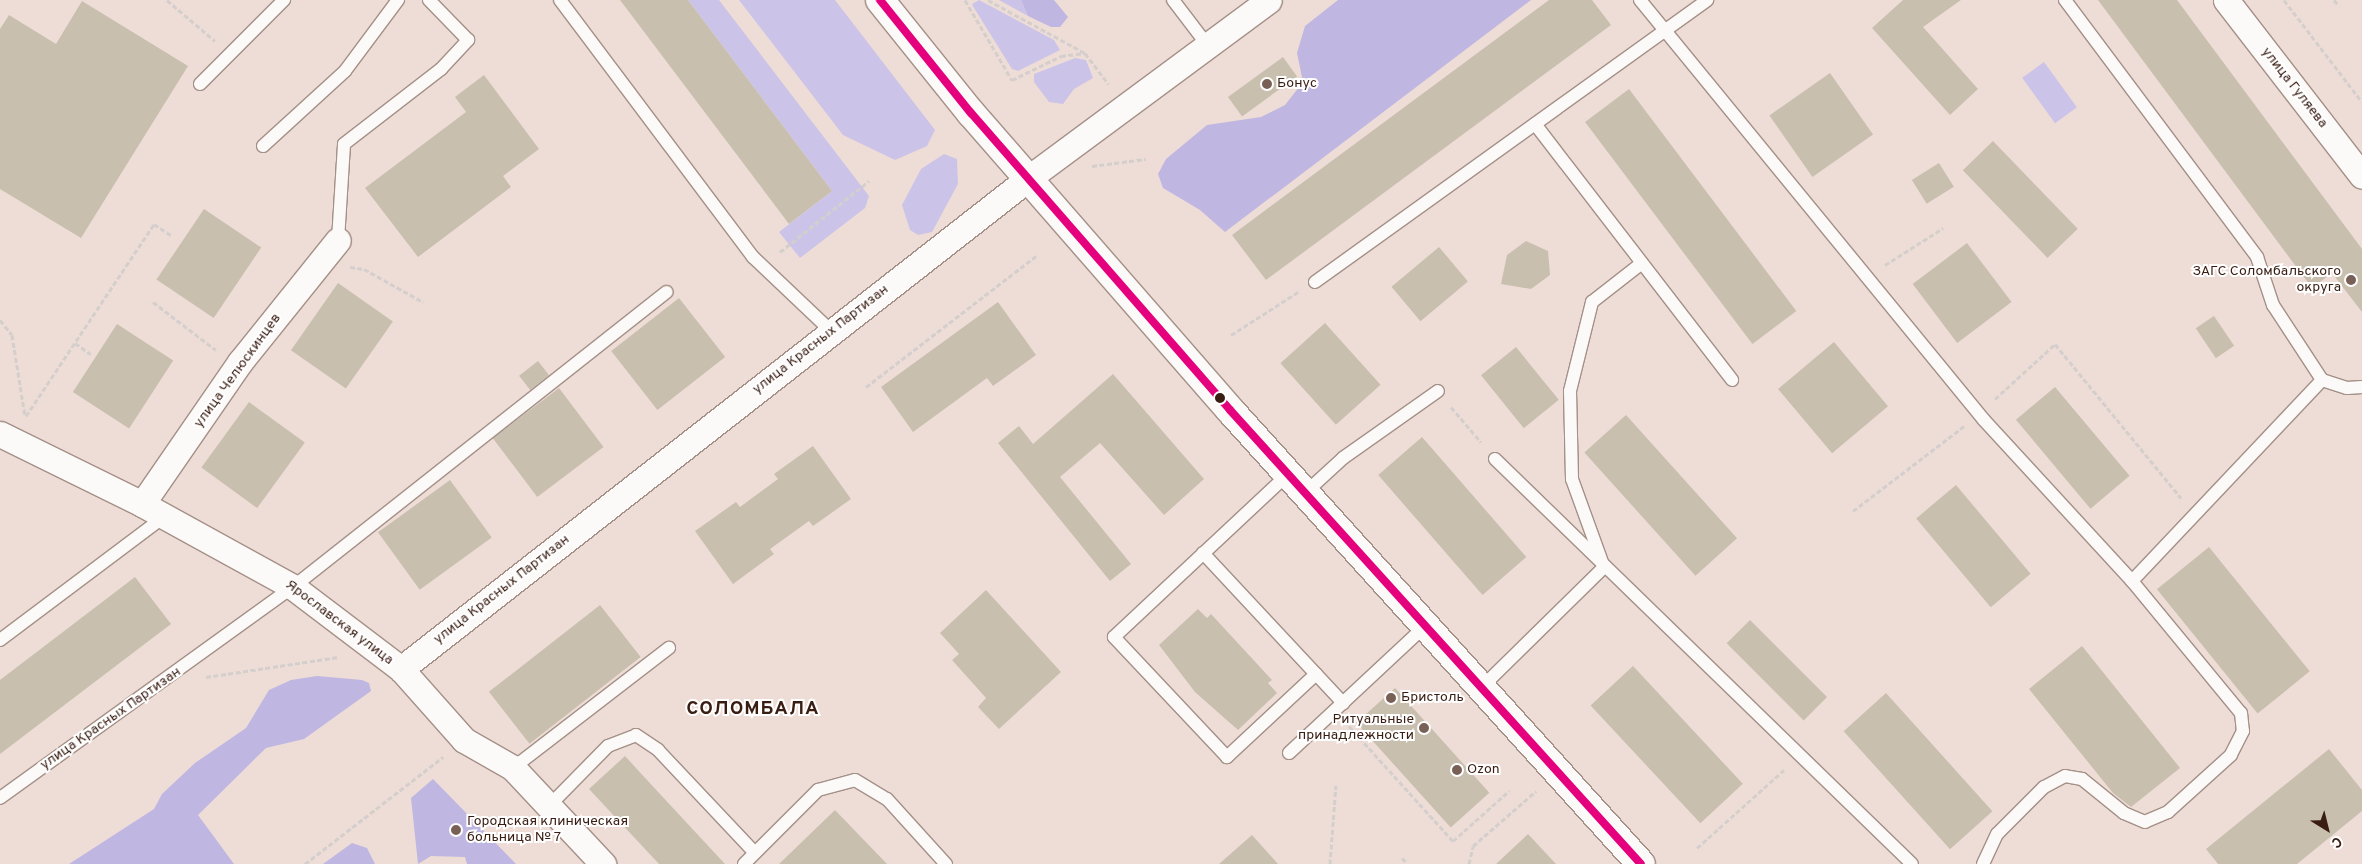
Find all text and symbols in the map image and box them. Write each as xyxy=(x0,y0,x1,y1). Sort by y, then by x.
street label: улица Гуляева xyxy=(2257,44,2331,132)
place label: Бонус xyxy=(1277,76,1317,92)
marker: Бонус xyxy=(1261,78,1273,90)
place label: ЗАГС Соломбальского округа xyxy=(2193,264,2341,296)
marker: ЗАГС Соломбальского округа xyxy=(2345,274,2357,286)
street label: улица Красных Партизан xyxy=(750,282,892,398)
street label: улица Челюскинцев xyxy=(191,311,285,431)
unlabelled marker xyxy=(1215,393,1225,403)
street label: улица Красных Партизан xyxy=(431,532,573,648)
street label: Ярославская улица xyxy=(282,577,396,669)
street label: улица Красных Партизан xyxy=(37,664,185,774)
place label: Бристоль xyxy=(1401,690,1464,706)
marker: Бристоль xyxy=(1385,692,1397,704)
district label: СОЛОМБАЛА xyxy=(685,699,821,721)
place label: Ритуальные принадлежности xyxy=(1298,712,1414,744)
marker: Ритуальные принадлежности xyxy=(1418,722,1430,734)
place label: Ozon xyxy=(1467,762,1500,778)
marker: Ozon xyxy=(1451,764,1463,776)
north arrow xyxy=(2302,804,2352,854)
place label: Городская клиническая больница № 7 xyxy=(467,814,628,846)
marker: Городская клиническая больница № 7 xyxy=(449,823,463,837)
text: С xyxy=(2327,832,2345,851)

